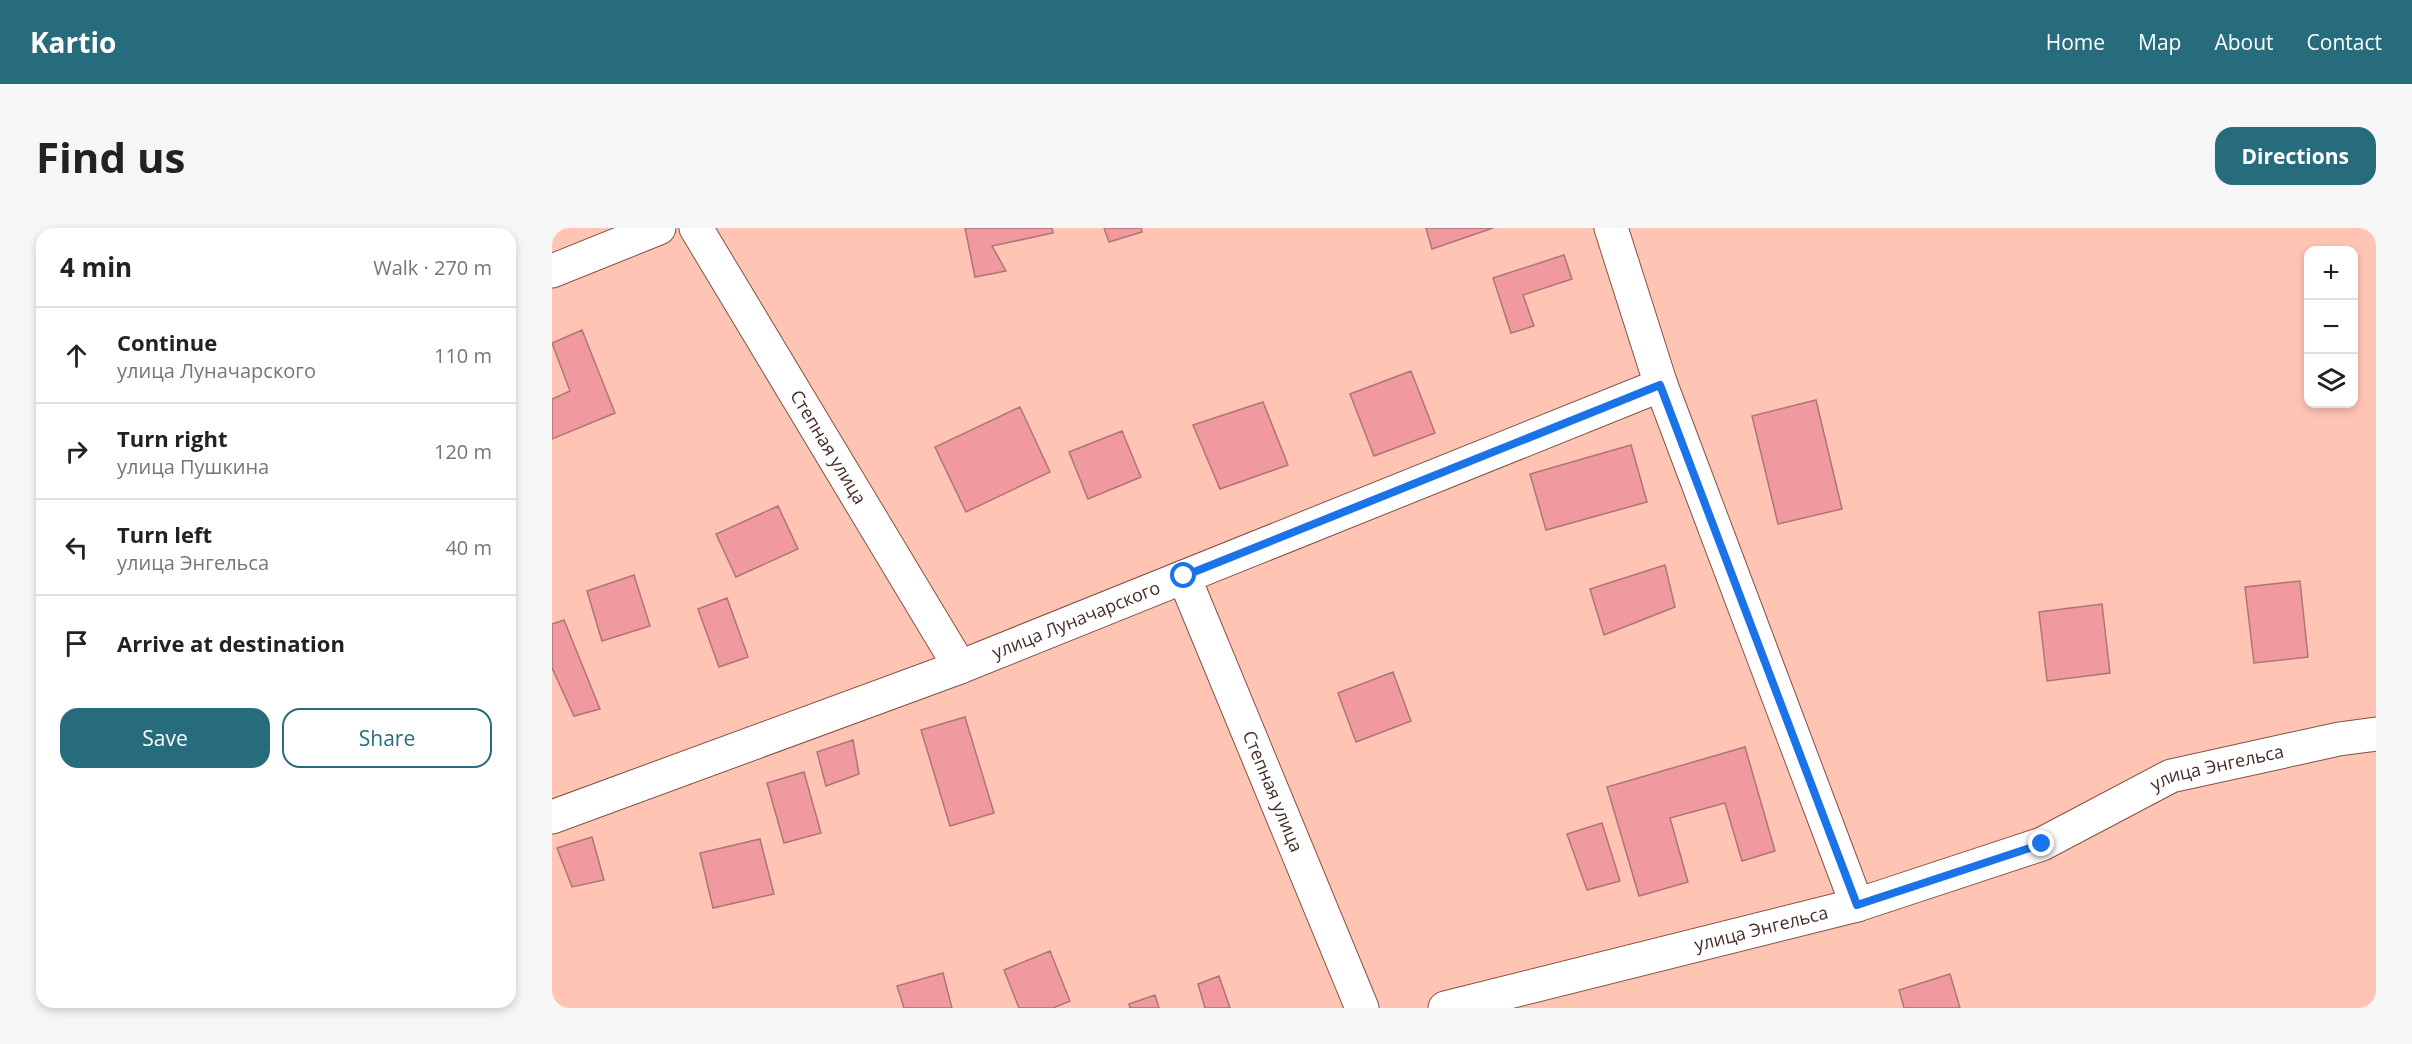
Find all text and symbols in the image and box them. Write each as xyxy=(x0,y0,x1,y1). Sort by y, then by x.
text: Kartio xyxy=(30,23,116,61)
text: Home xyxy=(2046,28,2105,56)
text: Map xyxy=(2138,28,2181,56)
text: About xyxy=(2214,28,2274,56)
text: Contact xyxy=(2307,28,2382,56)
button: Directions xyxy=(2215,127,2376,185)
text: Find us xyxy=(36,128,185,185)
map controls xyxy=(2304,246,2358,408)
button: + xyxy=(2304,246,2358,300)
text: 4 min xyxy=(60,249,132,285)
text: Walk · 270 m xyxy=(373,254,492,281)
button: − xyxy=(2304,300,2358,354)
text: Continue xyxy=(117,327,217,357)
icon: ahead xyxy=(60,339,93,372)
text: 110 m xyxy=(434,342,492,369)
button: layers xyxy=(2304,354,2358,408)
text: улица Луначарского xyxy=(117,357,316,384)
street label: Степная улица xyxy=(785,385,872,508)
text: Turn right xyxy=(117,423,228,453)
icon: right xyxy=(60,435,93,468)
text: 120 m xyxy=(434,438,492,465)
text: улица Пушкина xyxy=(117,453,269,480)
text: Turn left xyxy=(117,519,212,549)
icon: left xyxy=(60,531,93,564)
text: 40 m xyxy=(445,534,492,561)
text: улица Энгельса xyxy=(117,549,269,576)
route start xyxy=(1170,562,1196,588)
street label: улица Луначарского xyxy=(988,575,1163,664)
icon: arrive xyxy=(60,627,93,660)
text: Arrive at destination xyxy=(117,628,345,658)
button: Save xyxy=(60,708,270,768)
button: Share xyxy=(282,708,492,768)
street label: Степная улица xyxy=(1238,727,1309,855)
street label: улица Энгельса xyxy=(2146,739,2286,796)
route end xyxy=(2028,830,2054,856)
street label: улица Энгельса xyxy=(1692,900,1830,956)

